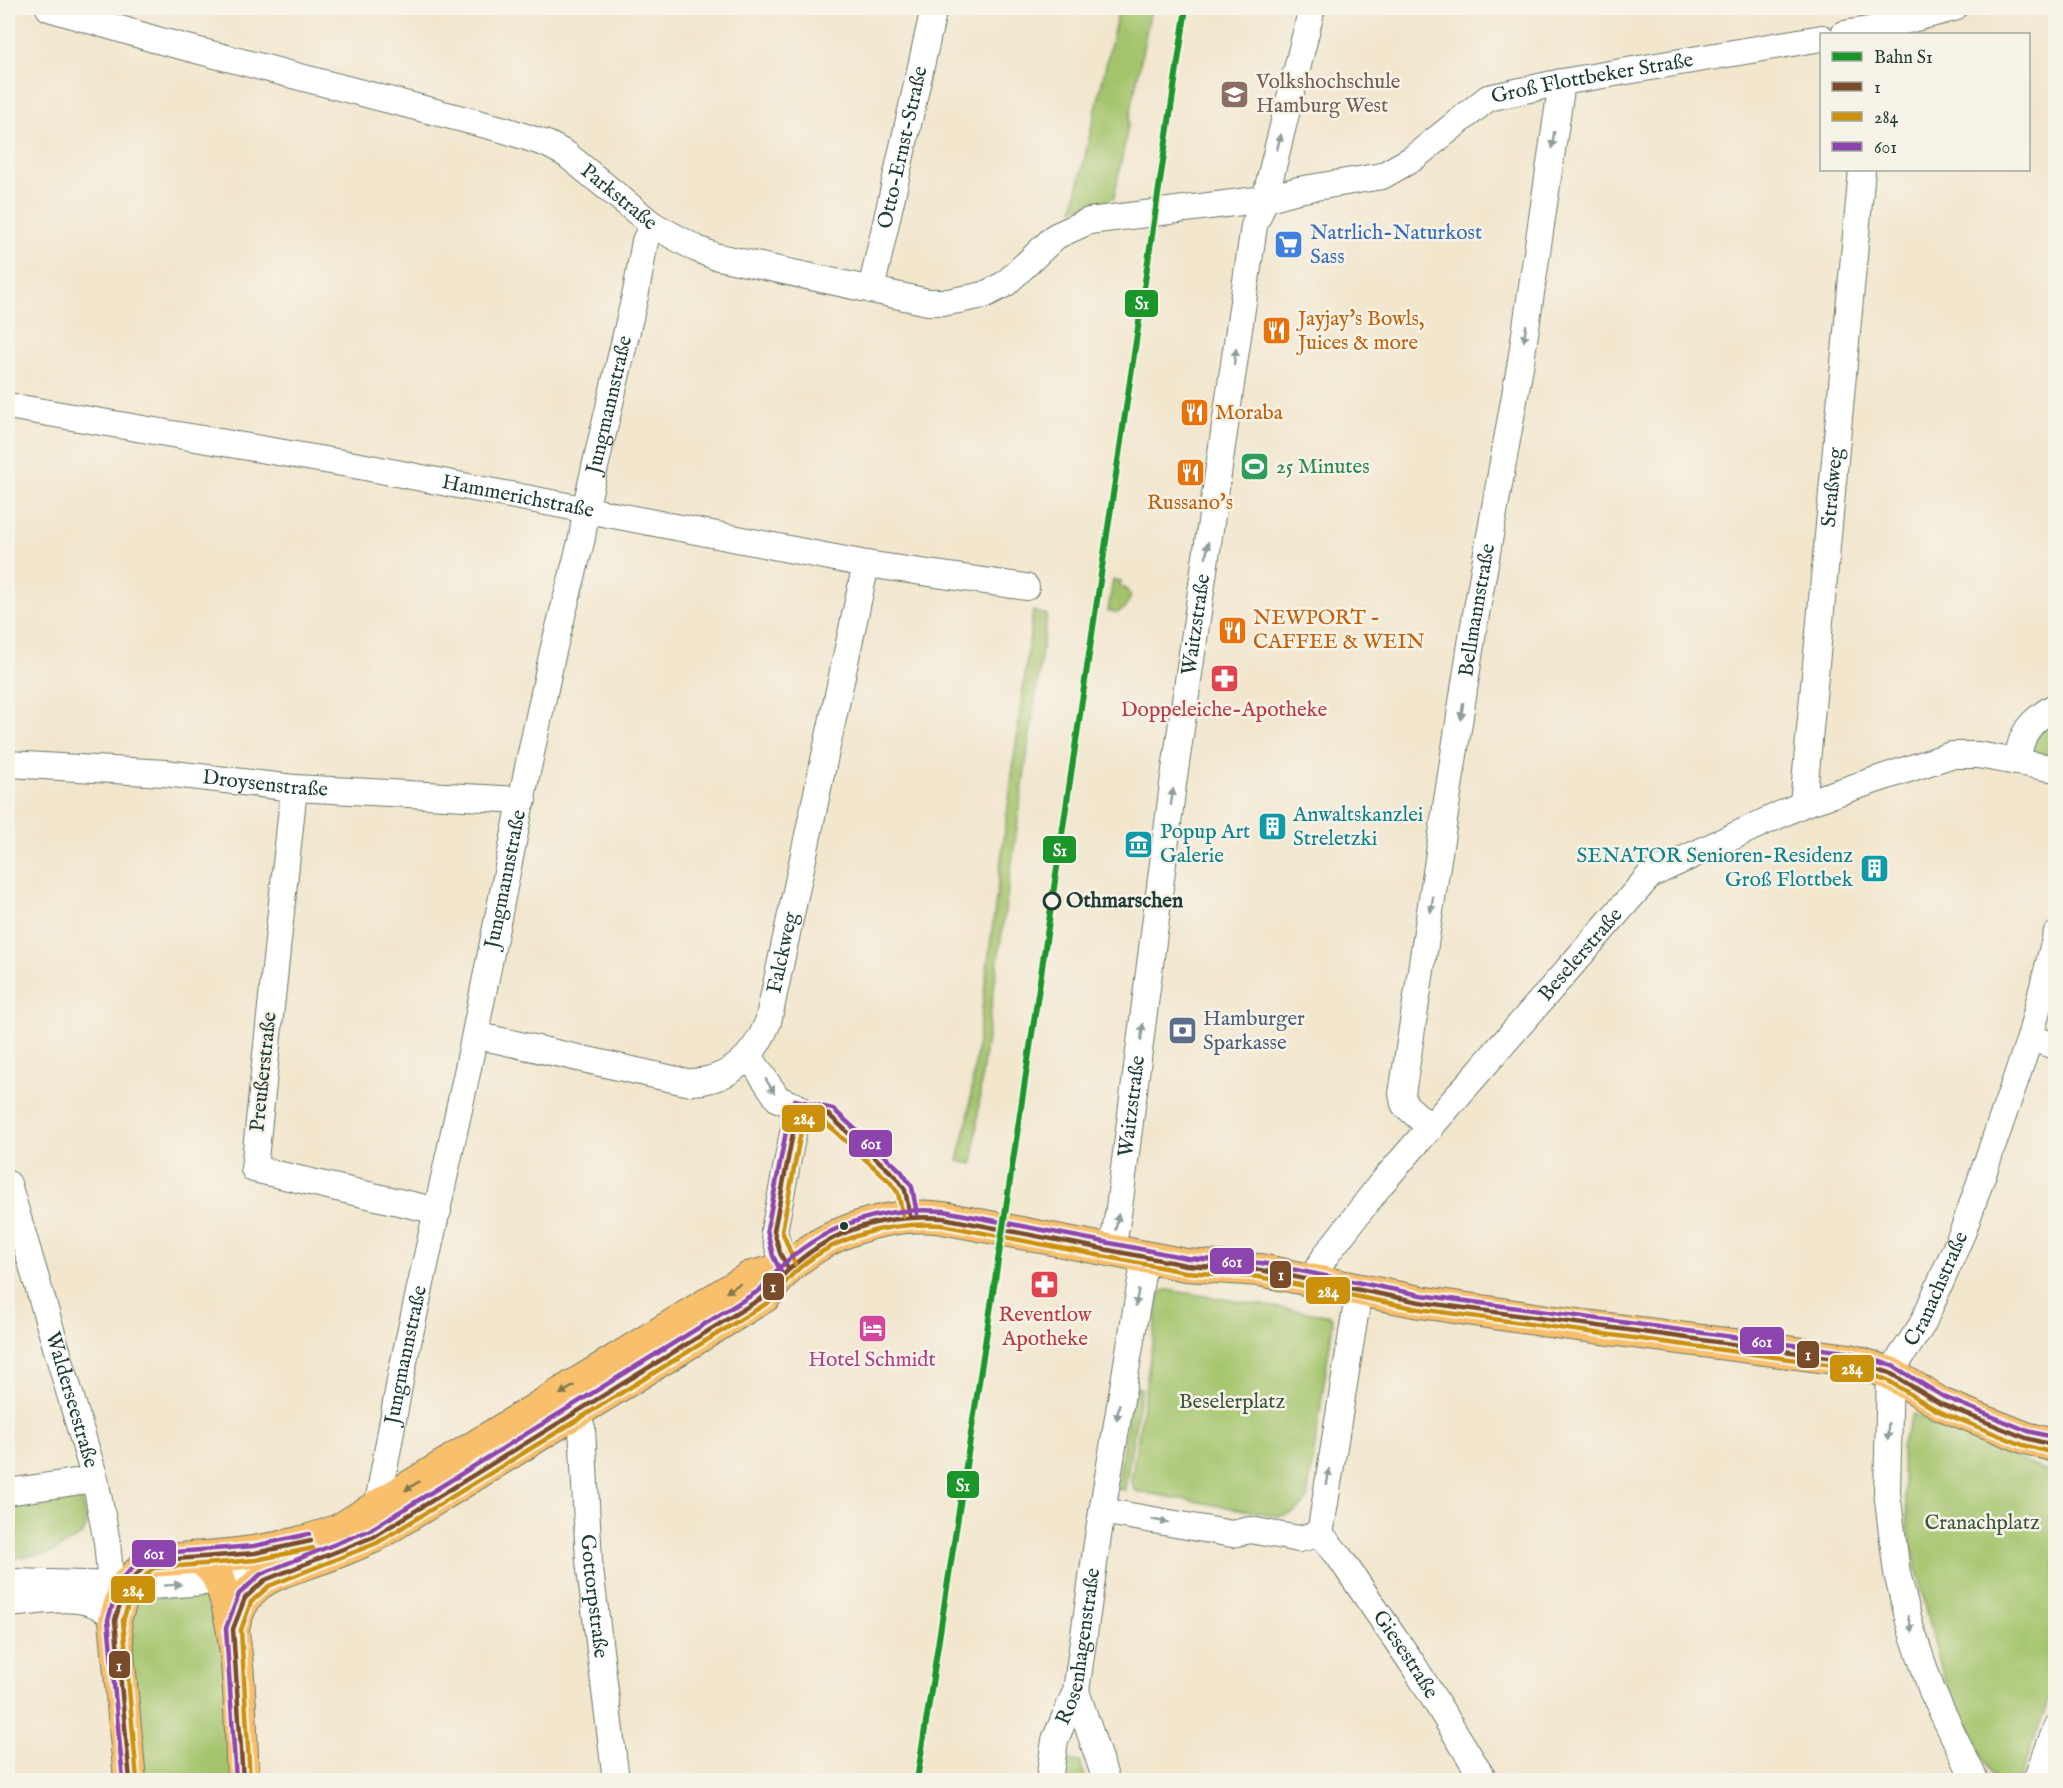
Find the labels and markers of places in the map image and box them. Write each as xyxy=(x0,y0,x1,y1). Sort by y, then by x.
place label: Volkshochschule Hamburg West xyxy=(1255,69,1401,120)
school or university icon: Volkshochschule Hamburg West xyxy=(1219,78,1251,110)
place label: Natrlich-Naturkost Sass xyxy=(1310,220,1482,271)
supermarket icon: Natrlich-Naturkost Sass xyxy=(1273,229,1305,261)
place label: Jayjay's Bowls, Juices & more xyxy=(1296,306,1424,357)
restaurant icon: Jayjay's Bowls, Juices & more xyxy=(1261,315,1293,347)
restaurant icon: Moraba xyxy=(1178,397,1210,429)
place label: Moraba xyxy=(1215,400,1284,427)
sports icon: 25 Minutes xyxy=(1239,451,1271,483)
place label: 25 Minutes xyxy=(1276,454,1370,481)
restaurant icon: Russano's xyxy=(1174,456,1206,488)
place label: Russano's xyxy=(1147,490,1233,517)
place label: NEWPORT - CAFFEE & WEIN xyxy=(1253,605,1425,656)
restaurant icon: NEWPORT - CAFFEE & WEIN xyxy=(1216,614,1248,646)
pharmacy icon: Doppeleiche-Apotheke xyxy=(1208,663,1240,695)
place label: Doppeleiche-Apotheke xyxy=(1121,697,1328,724)
place label: Anwaltskanzlei Streletzki xyxy=(1292,802,1423,853)
building icon: Anwaltskanzlei Streletzki xyxy=(1256,811,1288,843)
place label: Popup Art Galerie xyxy=(1160,819,1250,870)
museum icon: Popup Art Galerie xyxy=(1123,828,1155,860)
place label: SENATOR Senioren-Residenz Groß Flottbek xyxy=(1577,843,1854,894)
building icon: SENATOR Senioren-Residenz Groß Flottbek xyxy=(1858,852,1890,884)
place label: Othmarschen xyxy=(1066,888,1183,915)
marker: Othmarschen xyxy=(1043,892,1061,910)
place label: Hamburger Sparkasse xyxy=(1203,1006,1305,1057)
bank icon: Hamburger Sparkasse xyxy=(1166,1015,1198,1047)
unlabelled marker xyxy=(838,1220,850,1232)
pharmacy icon: Reventlow Apotheke xyxy=(1029,1268,1061,1300)
place label: Reventlow Apotheke xyxy=(998,1302,1093,1353)
hotel icon: Hotel Schmidt xyxy=(856,1313,888,1345)
place label: Hotel Schmidt xyxy=(808,1347,936,1374)

